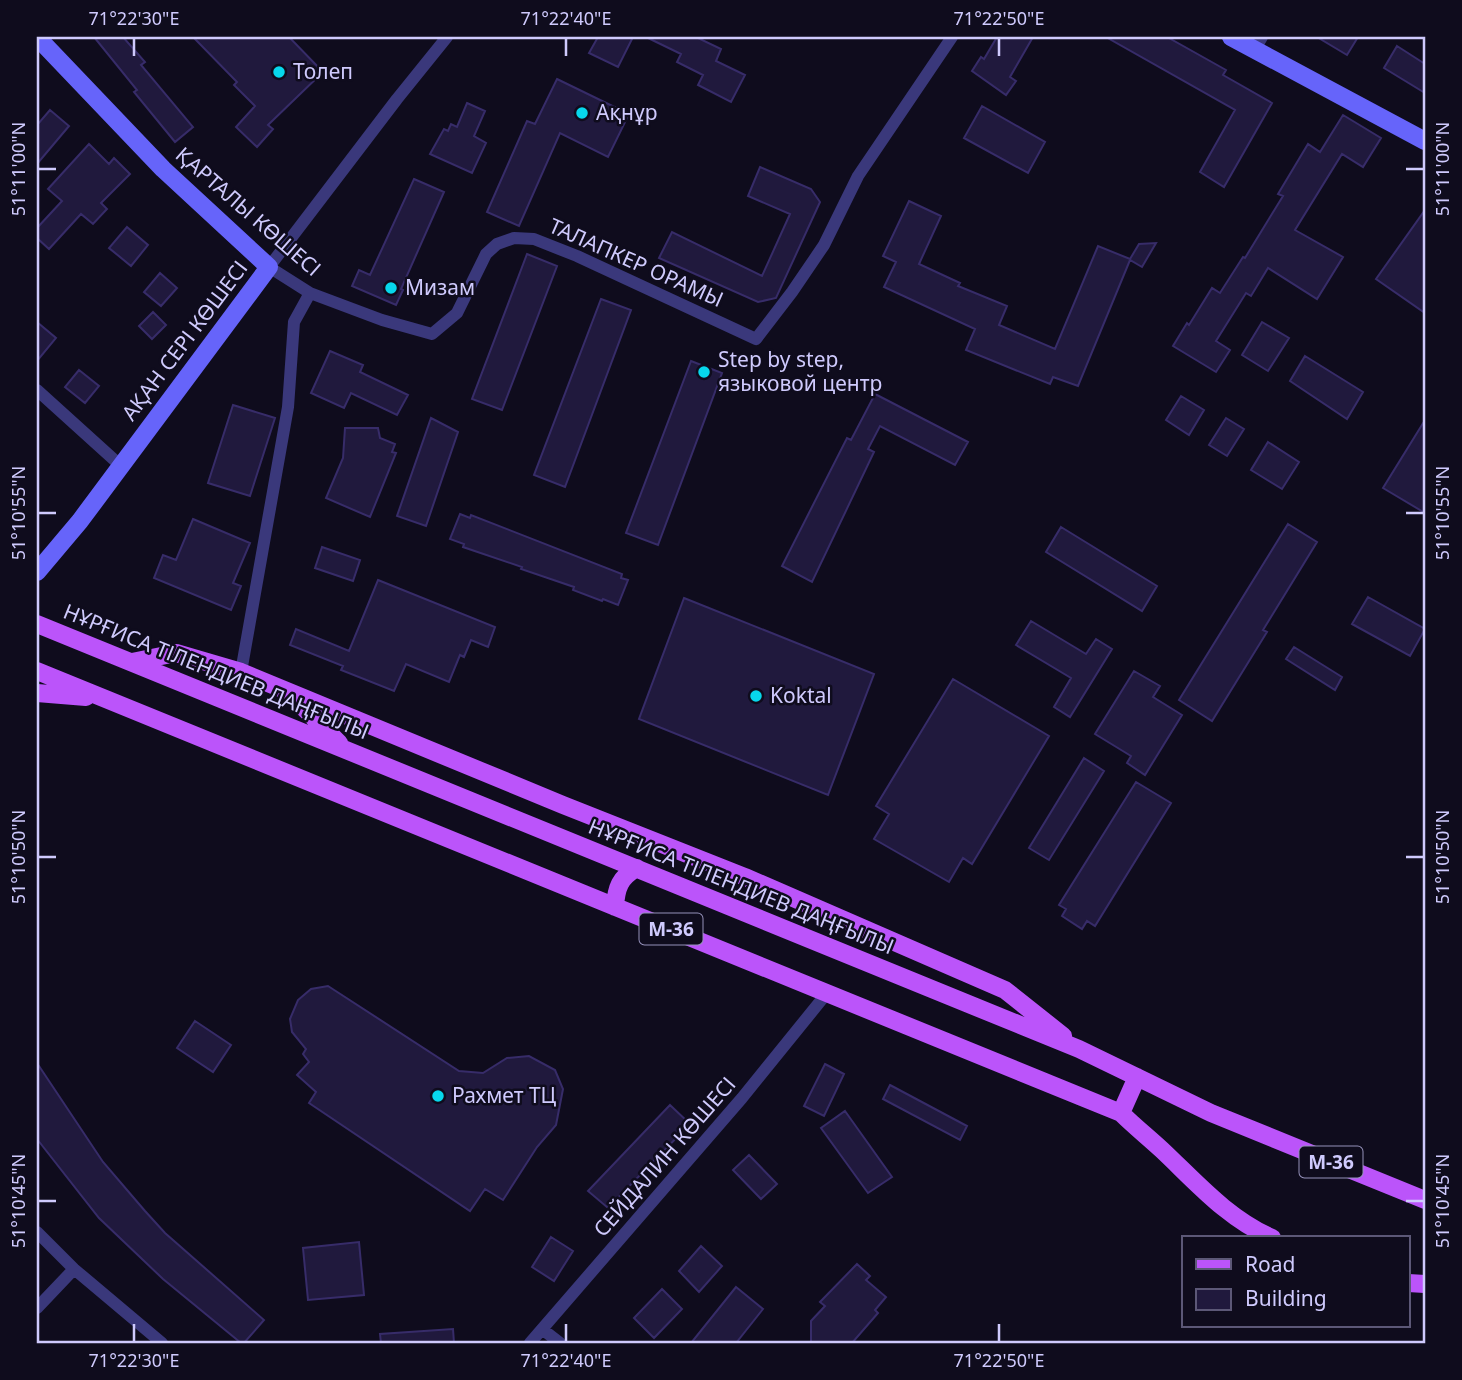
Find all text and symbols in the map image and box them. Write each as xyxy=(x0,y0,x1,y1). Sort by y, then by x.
text: 71°22'30"E xyxy=(89,6,179,30)
text: 71°22'40"E xyxy=(521,6,611,30)
text: 71°22'50"E xyxy=(954,6,1044,30)
place label: Толеп xyxy=(293,57,353,85)
marker: Толеп xyxy=(271,64,287,80)
place label: Ақнұр xyxy=(596,98,657,126)
marker: Ақнұр xyxy=(574,105,590,121)
text: 51°11'00"N xyxy=(6,122,30,216)
text: 51°11'00"N xyxy=(1430,122,1454,216)
street label: ҚАРТАЛЫ КӨШЕСІ xyxy=(170,140,327,282)
street label: ТАЛАПКЕР ОРАМЫ xyxy=(545,211,728,313)
street label: АҚАН СЕРІ КӨШЕСІ xyxy=(115,255,253,426)
place label: Мизам xyxy=(405,273,475,301)
marker: Мизам xyxy=(383,280,399,296)
place label: Step by step, языковой центр xyxy=(718,345,882,397)
marker: Step by step, языковой центр xyxy=(696,364,712,380)
text: 51°10'55"N xyxy=(6,466,30,560)
text: 51°10'55"N xyxy=(1430,466,1454,560)
street label: НҰРҒИСА ТІЛЕНДИЕВ ДАҢҒЫЛЫ xyxy=(60,597,373,745)
place label: Koktal xyxy=(770,681,832,709)
marker: Koktal xyxy=(748,688,764,704)
text: 51°10'50"N xyxy=(6,810,30,904)
text: 51°10'50"N xyxy=(1430,810,1454,904)
street label: НҰРҒИСА ТІЛЕНДИЕВ ДАҢҒЫЛЫ xyxy=(585,812,898,960)
road number: M-36 xyxy=(640,914,702,945)
street label: СЕЙДАЛИН КӨШЕСІ xyxy=(587,1070,741,1242)
place label: Рахмет ТЦ xyxy=(452,1081,557,1109)
marker: Рахмет ТЦ xyxy=(430,1088,446,1104)
road number: M-36 xyxy=(1300,1146,1362,1178)
text: 51°10'45"N xyxy=(6,1154,30,1248)
text: 51°10'45"N xyxy=(1430,1154,1454,1248)
legend xyxy=(1182,1236,1410,1328)
text: Road xyxy=(1245,1250,1295,1278)
text: Building xyxy=(1245,1284,1327,1312)
text: 71°22'30"E xyxy=(89,1348,179,1372)
text: 71°22'40"E xyxy=(521,1348,611,1372)
text: 71°22'50"E xyxy=(954,1348,1044,1372)

